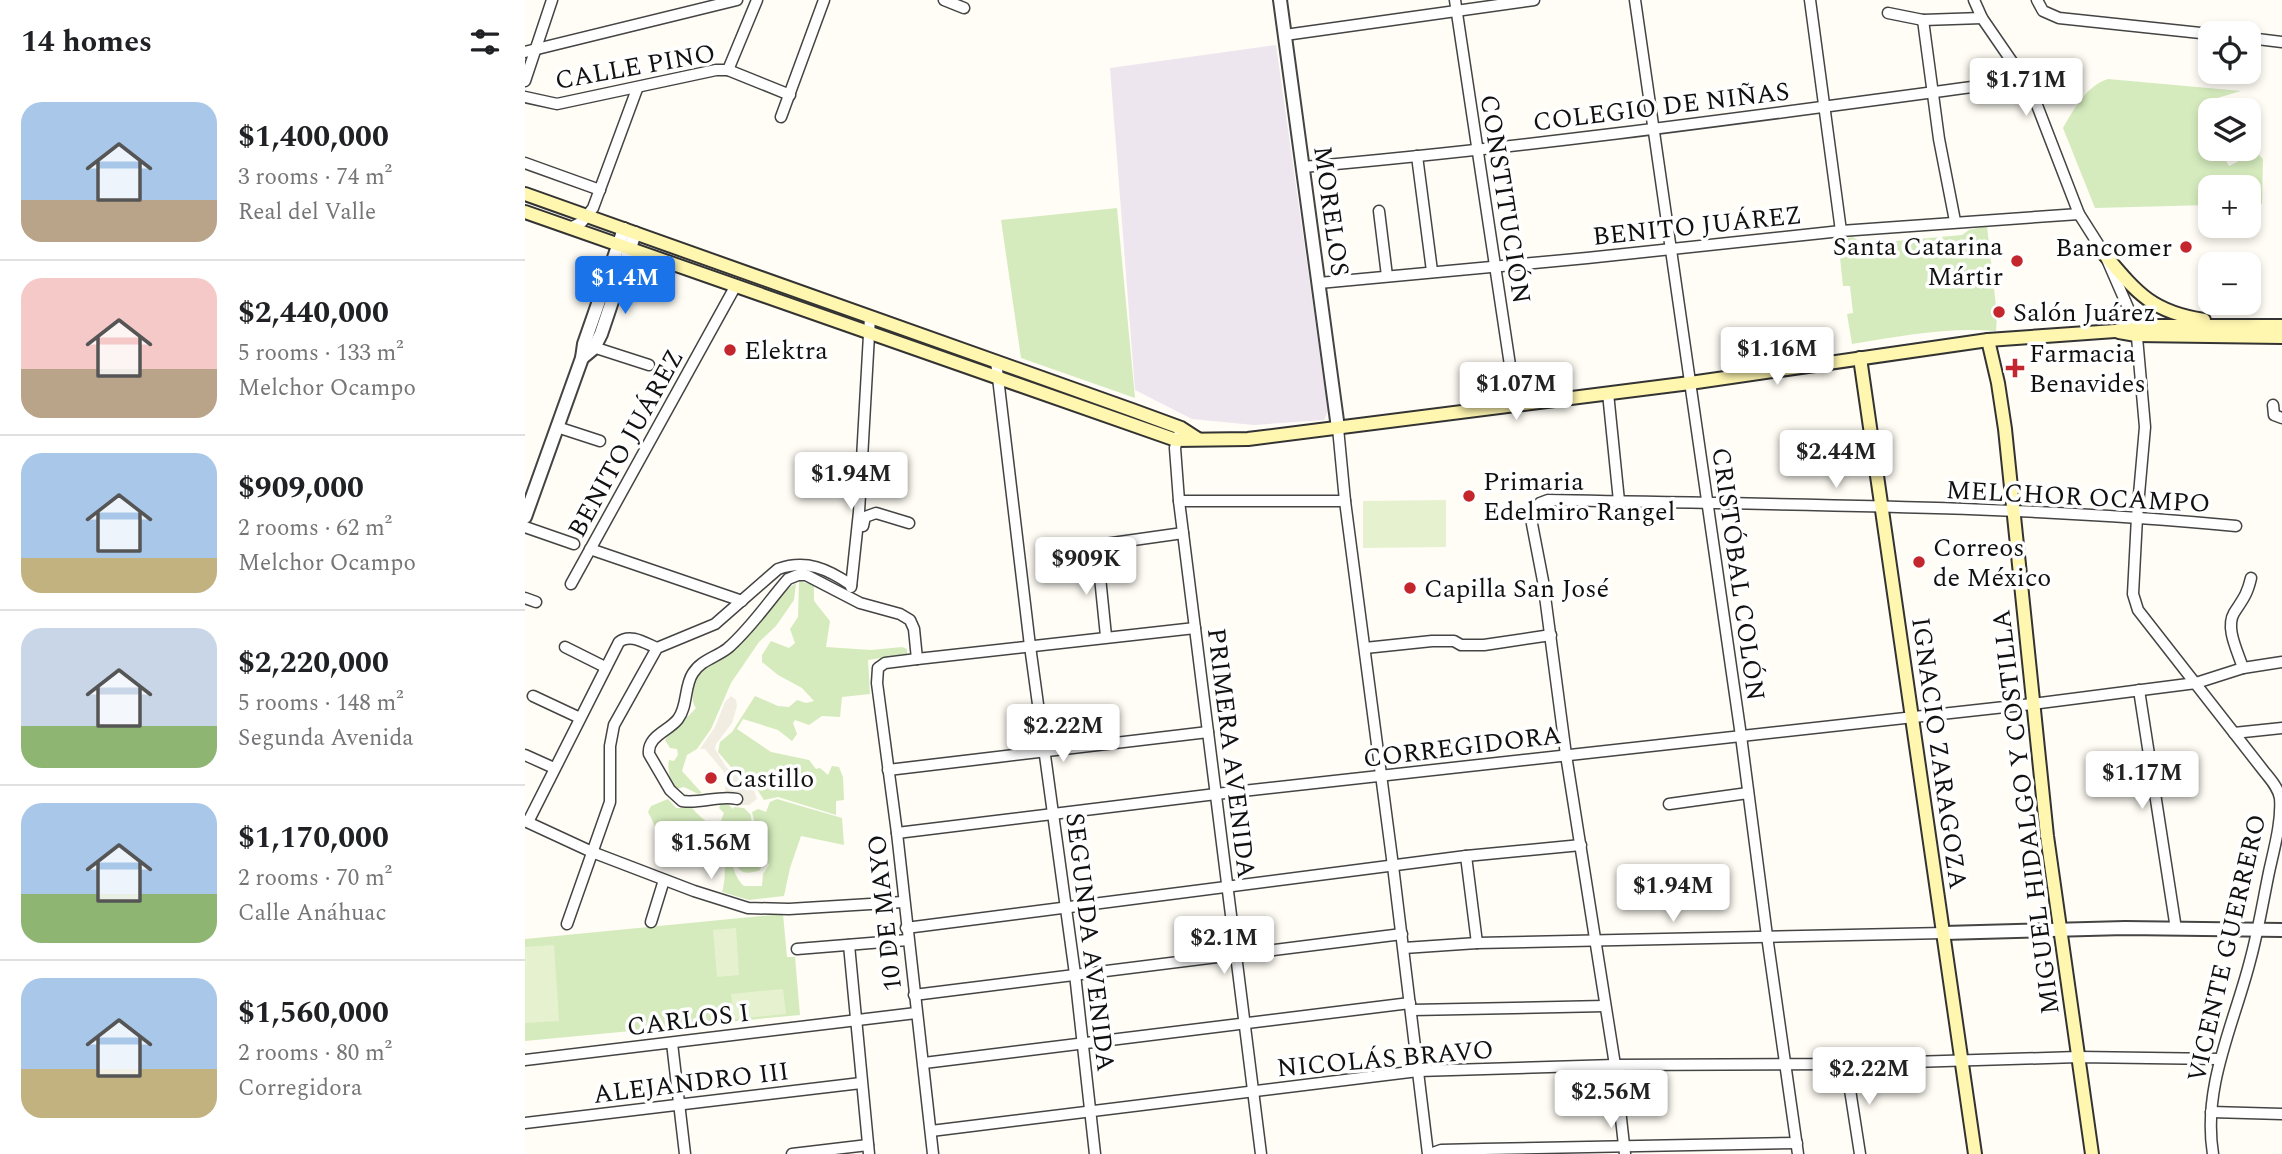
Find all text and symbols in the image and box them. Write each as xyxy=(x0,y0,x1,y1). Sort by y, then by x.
text: 14 homes xyxy=(21,19,152,65)
map controls xyxy=(2198,21,2261,315)
button: locate xyxy=(2198,21,2261,84)
icon: filters xyxy=(466,23,504,61)
street label: CALLE PINO xyxy=(552,33,718,101)
pin: $1.71M xyxy=(1969,58,2083,118)
text: $1.71M xyxy=(1986,63,2066,98)
street label: COLEGIO DE NIÑAS xyxy=(1531,71,1792,143)
street label: CONSTITUCIÓN xyxy=(1469,92,1541,307)
button: layers xyxy=(2198,98,2261,161)
text: $1,400,000 xyxy=(238,114,389,160)
icon: home xyxy=(77,130,161,214)
street label: MORELOS xyxy=(1302,143,1360,279)
text: 3 rooms · 74 m² xyxy=(238,160,392,195)
button: + xyxy=(2198,175,2261,238)
text: Real del Valle xyxy=(238,195,376,230)
street label: BENITO JUÁREZ xyxy=(1590,195,1804,257)
place label: Santa Catarina Mártir xyxy=(1833,227,2003,297)
place label: Bancomer xyxy=(2055,228,2172,268)
marker: Bancomer xyxy=(2178,239,2194,255)
button: − xyxy=(2198,252,2261,315)
marker: Santa Catarina Mártir xyxy=(2009,253,2025,269)
pin: $1.4M xyxy=(576,256,674,316)
text: $1.4M xyxy=(591,261,659,296)
text: $2,440,000 xyxy=(238,290,389,336)
place label: Salón Juárez xyxy=(2013,293,2156,333)
marker: Salón Juárez xyxy=(1991,304,2007,320)
icon: home xyxy=(77,306,161,390)
pin: $1.16M xyxy=(1720,328,1834,387)
place label: Elektra xyxy=(744,331,828,371)
text: $1.16M xyxy=(1737,332,1817,367)
place label: Farmacia Benavides xyxy=(2029,334,2146,404)
text: 5 rooms · 133 m² xyxy=(238,336,404,371)
street label: BENITO JUÁREZ xyxy=(557,342,694,545)
marker: Elektra xyxy=(722,342,738,358)
marker: Farmacia Benavides xyxy=(2007,360,2023,376)
pin: $1.07M xyxy=(1459,362,1573,422)
text: $1.07M xyxy=(1476,367,1556,402)
text: Melchor Ocampo xyxy=(238,371,416,406)
pin: $2.44M xyxy=(1779,430,1893,490)
text: $2.44M xyxy=(1796,435,1876,470)
street label: CRISTÓBAL COLÓN xyxy=(1700,445,1776,703)
pin: $1.94M xyxy=(794,452,908,512)
text: $1.94M xyxy=(811,457,891,492)
place label: Primaria Edelmiro Rangel xyxy=(1483,462,1675,532)
text: $909,000 xyxy=(238,465,364,511)
street label: MELCHOR OCAMPO xyxy=(1945,470,2211,524)
icon: home xyxy=(77,481,161,565)
marker: Primaria Edelmiro Rangel xyxy=(1461,488,1477,504)
text: 2 rooms · 62 m² xyxy=(238,511,392,546)
place label: Correos de México xyxy=(1933,528,2051,598)
pin: $909K xyxy=(1037,538,1135,597)
text: $909K xyxy=(1051,542,1121,577)
text: Melchor Ocampo xyxy=(238,546,416,581)
marker: Correos de México xyxy=(1911,554,1927,570)
place label: Capilla San José xyxy=(1424,569,1609,609)
marker: Capilla San José xyxy=(1402,580,1418,596)
street label: MIGUEL HIDALGO Y COSTILLA xyxy=(1981,607,2071,1017)
street label: IGNACIO ZARAGOZA xyxy=(1900,615,1978,892)
street label: PRIMERA AVENIDA xyxy=(1196,626,1266,881)
text: $2,220,000 xyxy=(238,640,389,686)
icon: home xyxy=(77,656,161,740)
text: 5 rooms · 148 m² xyxy=(238,686,404,721)
pin: $2.22M xyxy=(1006,704,1120,764)
text: $2.22M xyxy=(1023,709,1103,744)
street label: CORREGIDORA xyxy=(1361,715,1564,779)
text: Segunda Avenida xyxy=(238,721,414,756)
pin: $1.17M xyxy=(2085,752,2199,811)
text: $1.17M xyxy=(2102,756,2182,791)
place label: Castillo xyxy=(725,759,814,799)
marker: Castillo xyxy=(703,770,719,786)
street label: SEGUNDA AVENIDA xyxy=(1054,810,1126,1074)
street label: VICENTE GUERRERO xyxy=(2177,810,2277,1086)
text: $1,170,000 xyxy=(238,815,389,861)
pin: $1.56M xyxy=(654,822,768,881)
text: $1.56M xyxy=(671,826,751,861)
icon: home xyxy=(77,831,161,915)
street label: 10 DE MAYO xyxy=(857,833,913,993)
text: 2 rooms · 70 m² xyxy=(238,861,392,896)
pin: $1.94M xyxy=(1616,864,1730,924)
text: $1.94M xyxy=(1633,869,1713,904)
text: Calle Anáhuac xyxy=(238,896,386,931)
pin: $2.1M xyxy=(1175,916,1273,976)
text: $2.1M xyxy=(1190,921,1258,956)
text: $1,560,000 xyxy=(238,990,389,1036)
street label: CARLOS I xyxy=(625,993,752,1047)
icon: home xyxy=(77,1006,161,1090)
street label: NICOLÁS BRAVO xyxy=(1275,1030,1495,1088)
text: 2 rooms · 80 m² xyxy=(238,1036,392,1071)
pin: $2.22M xyxy=(1812,1048,1926,1107)
street label: ALEJANDRO III xyxy=(591,1051,791,1115)
text: $2.22M xyxy=(1829,1052,1909,1087)
pin: $2.56M xyxy=(1554,1070,1668,1130)
text: Corregidora xyxy=(238,1071,362,1106)
text: $2.56M xyxy=(1571,1075,1651,1110)

